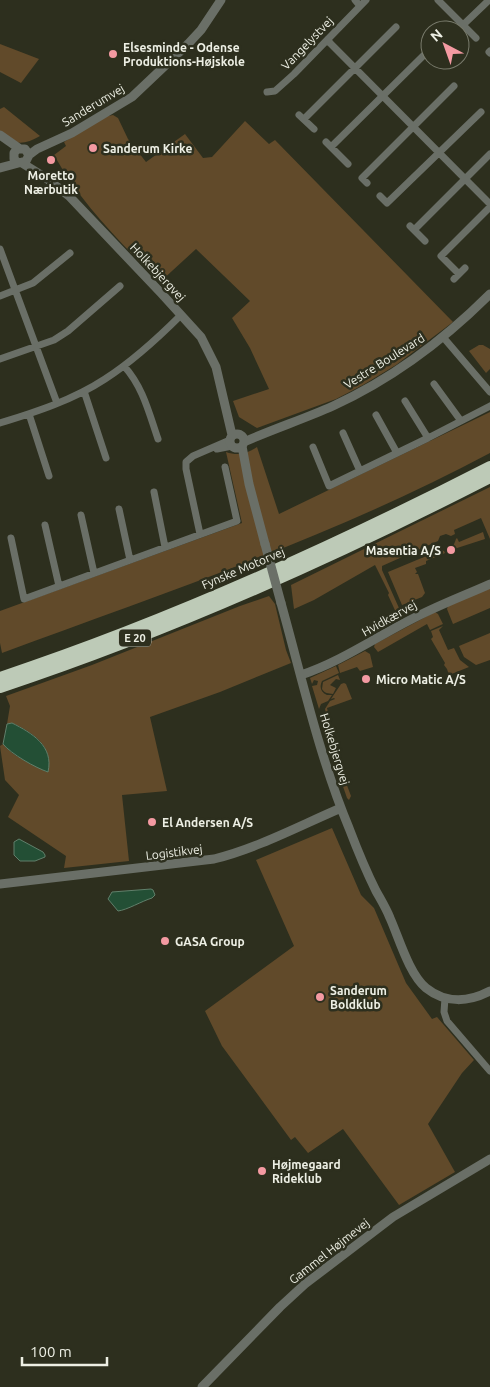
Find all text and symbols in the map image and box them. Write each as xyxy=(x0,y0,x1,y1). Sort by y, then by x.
street label: Vangelystvej xyxy=(279,14,335,72)
north arrow xyxy=(420,20,470,70)
text: N xyxy=(427,26,446,45)
place label: Elsesminde - Odense Produktions-Højskole xyxy=(123,41,245,68)
marker: Elsesminde - Odense Produktions-Højskole xyxy=(107,48,119,60)
street label: Sanderumvej xyxy=(60,81,126,129)
marker: Sanderum Kirke xyxy=(87,142,99,154)
place label: Sanderum Kirke xyxy=(103,142,192,155)
marker: Moretto Nærbutik xyxy=(45,154,57,166)
place label: Moretto Nærbutik xyxy=(24,169,78,196)
street label: Holkebjergvej xyxy=(128,240,188,304)
street label: Vestre Boulevard xyxy=(341,331,427,391)
place label: Masentia A/S xyxy=(366,544,441,557)
marker: Masentia A/S xyxy=(445,544,457,556)
street label: Fynske Motorvej xyxy=(200,545,286,591)
street label: Hvidkærvej xyxy=(359,598,419,638)
road number: E 20 xyxy=(119,630,151,646)
marker: Micro Matic A/S xyxy=(360,673,372,685)
place label: Micro Matic A/S xyxy=(376,673,466,686)
street label: Holkebjergvej xyxy=(318,712,352,787)
marker: El Andersen A/S xyxy=(146,816,158,828)
place label: El Andersen A/S xyxy=(162,816,253,829)
street label: Logistikvej xyxy=(145,842,203,862)
marker: GASA Group xyxy=(159,935,171,947)
place label: GASA Group xyxy=(175,935,245,948)
place label: Sanderum Boldklub xyxy=(330,984,387,1011)
marker: Sanderum Boldklub xyxy=(314,991,326,1003)
place label: Højmegaard Rideklub xyxy=(272,1158,341,1185)
marker: Højmegaard Rideklub xyxy=(256,1165,268,1177)
street label: Gammel Højmevej xyxy=(286,1216,372,1286)
scale bar xyxy=(22,1334,108,1366)
text: 100 m xyxy=(30,1343,72,1360)

